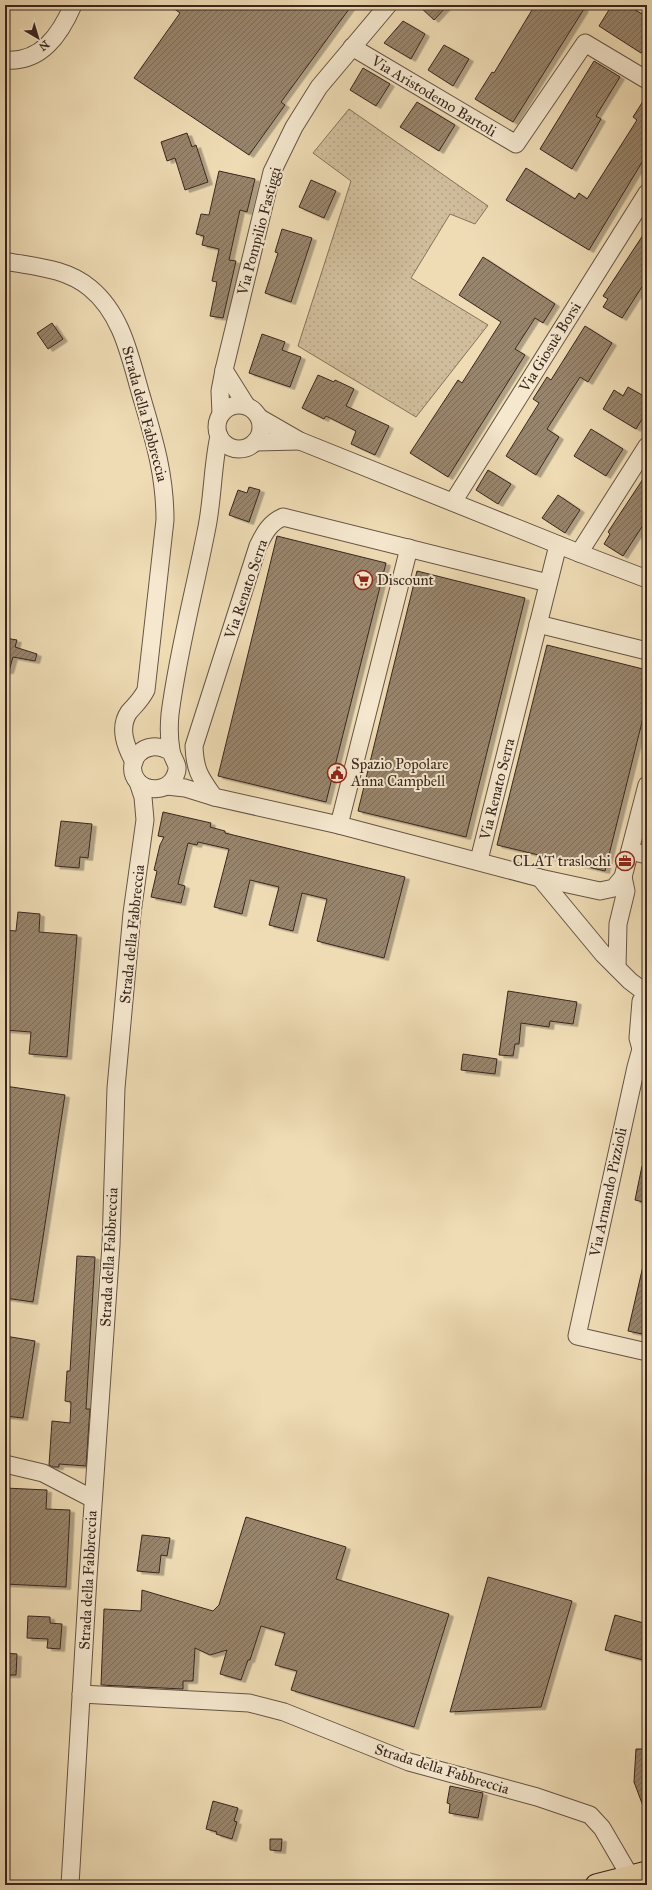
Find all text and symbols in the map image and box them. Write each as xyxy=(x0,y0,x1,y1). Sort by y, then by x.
north arrow xyxy=(18,18,58,58)
text: N xyxy=(36,37,52,54)
street label: Via Aristodemo Bartoli xyxy=(367,51,500,140)
street label: Via Pompilio Fastiggi xyxy=(233,165,285,298)
street label: Via Giosuè Borsi xyxy=(515,299,585,396)
street label: Strada della Fabbreccia xyxy=(118,344,172,484)
street label: Via Renato Serra xyxy=(220,536,272,642)
supermarket icon: Discount xyxy=(352,569,374,591)
place label: Discount xyxy=(377,571,434,589)
street label: Via Renato Serra xyxy=(475,736,518,843)
place label: Spazio Popolare Anna Campbell xyxy=(350,755,449,790)
public building icon: Spazio Popolare Anna Campbell xyxy=(326,762,348,784)
office icon: CLAT traslochi xyxy=(614,850,636,872)
place label: CLAT traslochi xyxy=(513,852,611,870)
street label: Strada della Fabbreccia xyxy=(116,863,148,1004)
street label: Via Armando Pizzioli xyxy=(585,1126,630,1259)
street label: Strada della Fabbreccia xyxy=(96,1186,122,1327)
street label: Strada della Fabbreccia xyxy=(75,1509,101,1650)
street label: Strada della Fabbreccia xyxy=(373,1740,512,1798)

